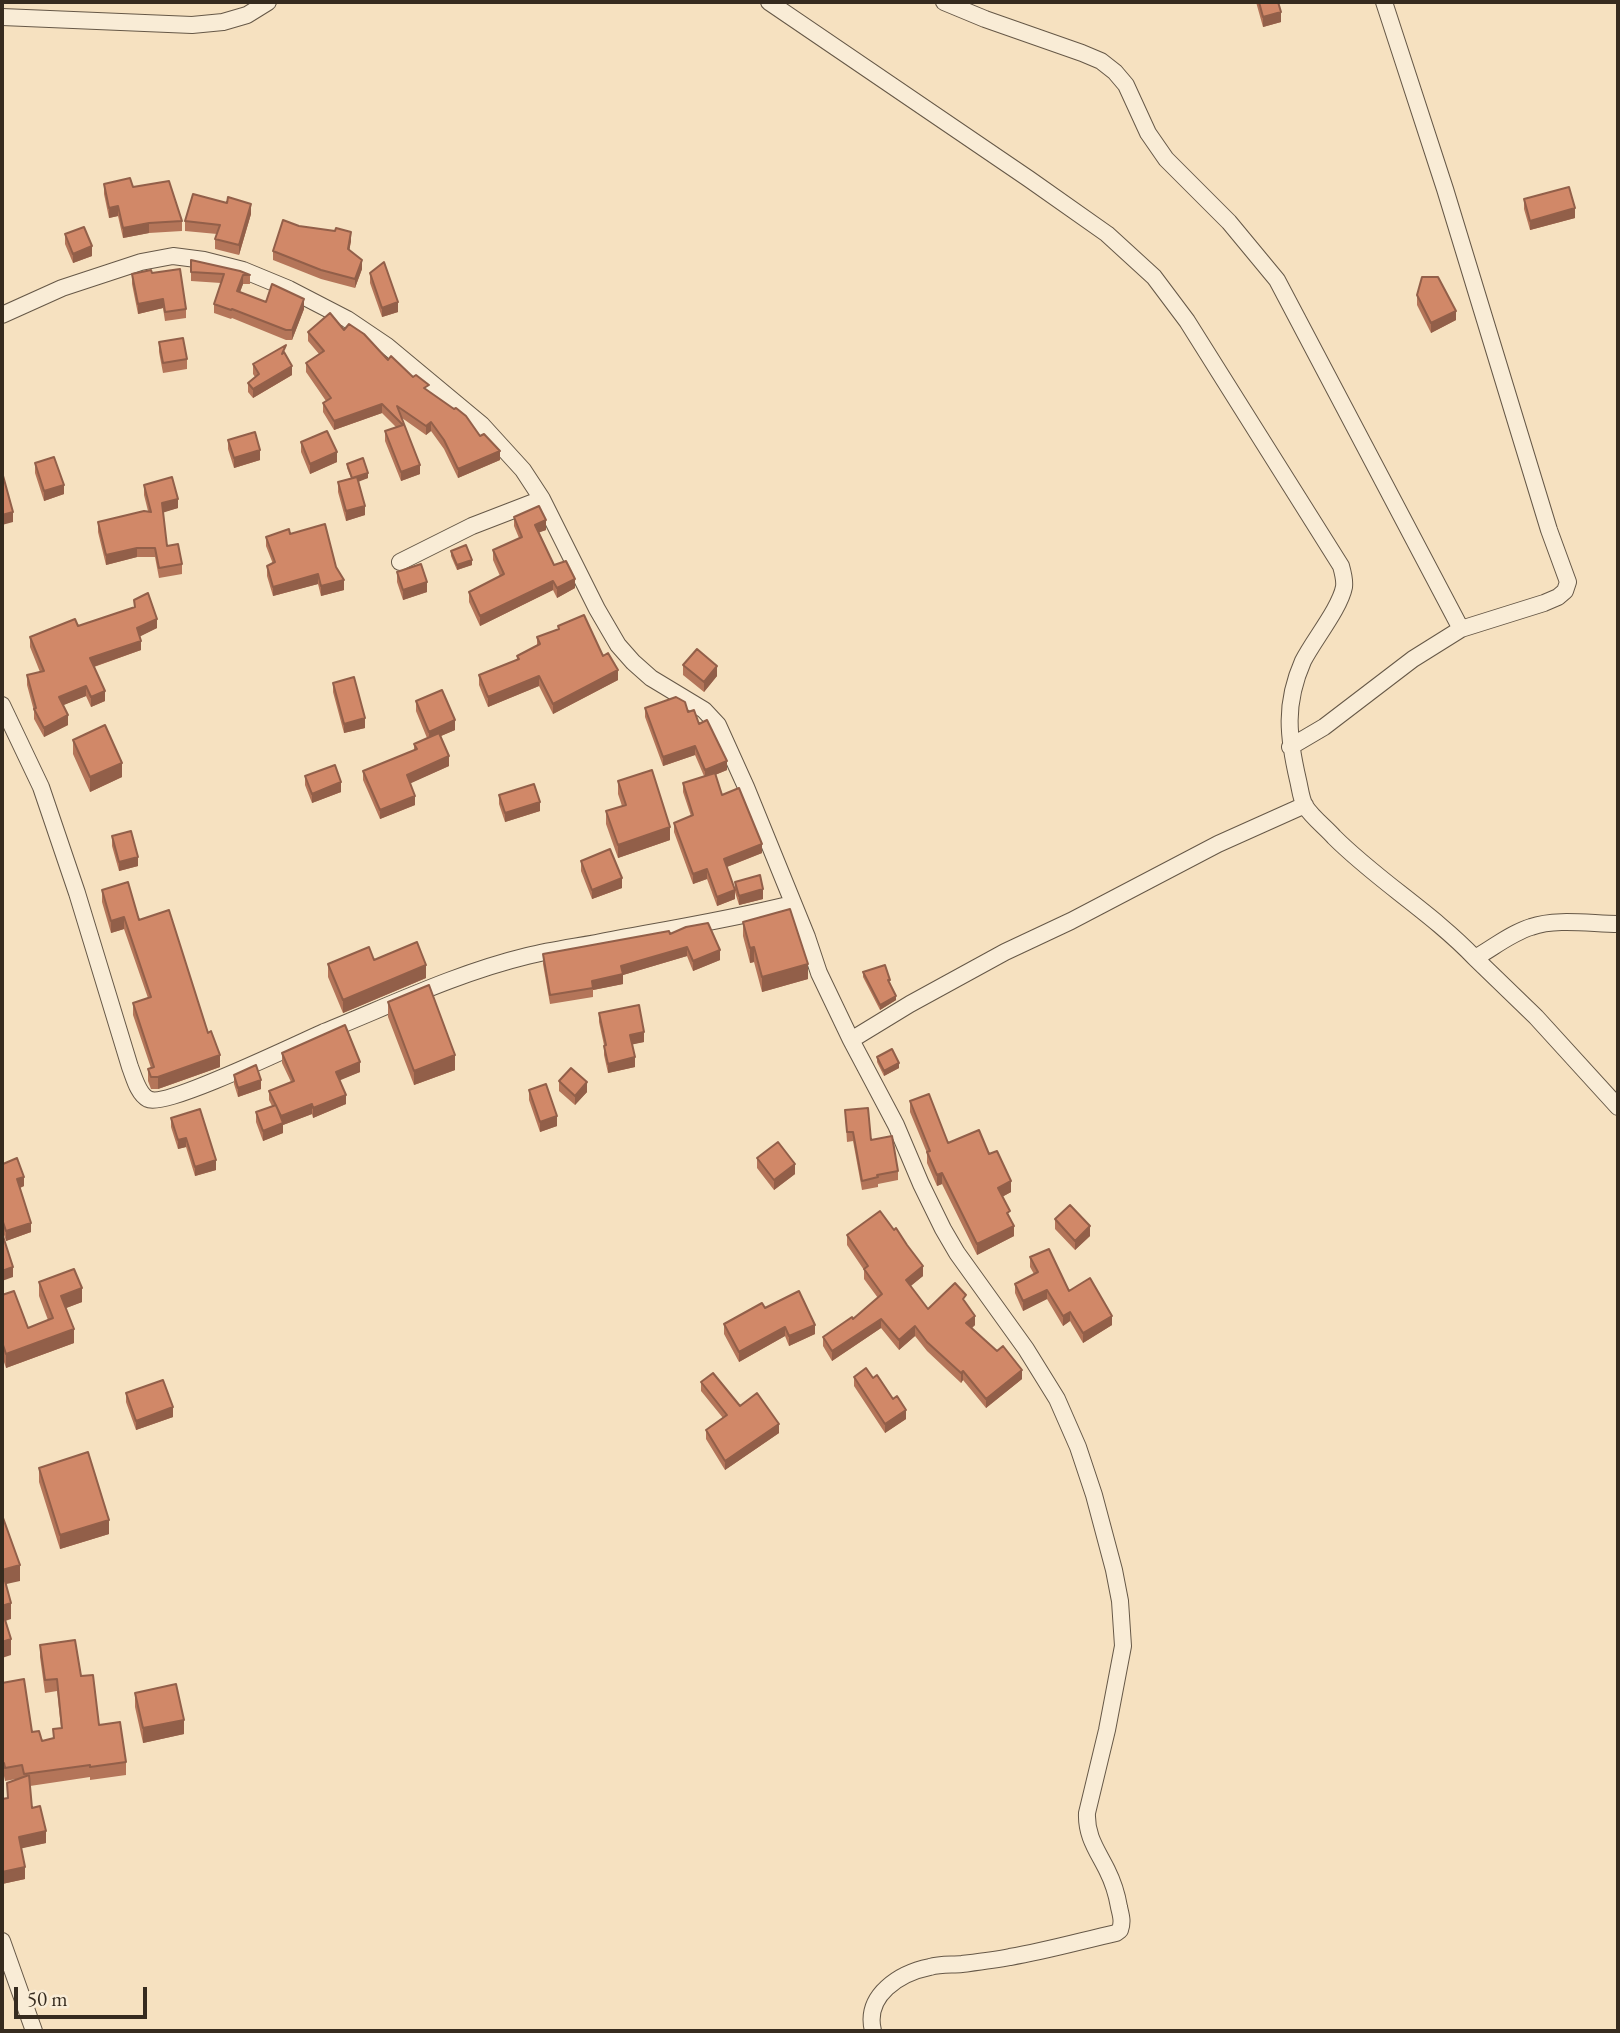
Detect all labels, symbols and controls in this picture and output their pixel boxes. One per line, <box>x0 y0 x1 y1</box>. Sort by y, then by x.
scale bar <box>18 1974 150 2018</box>
text: 50 m <box>27 1985 68 2012</box>

